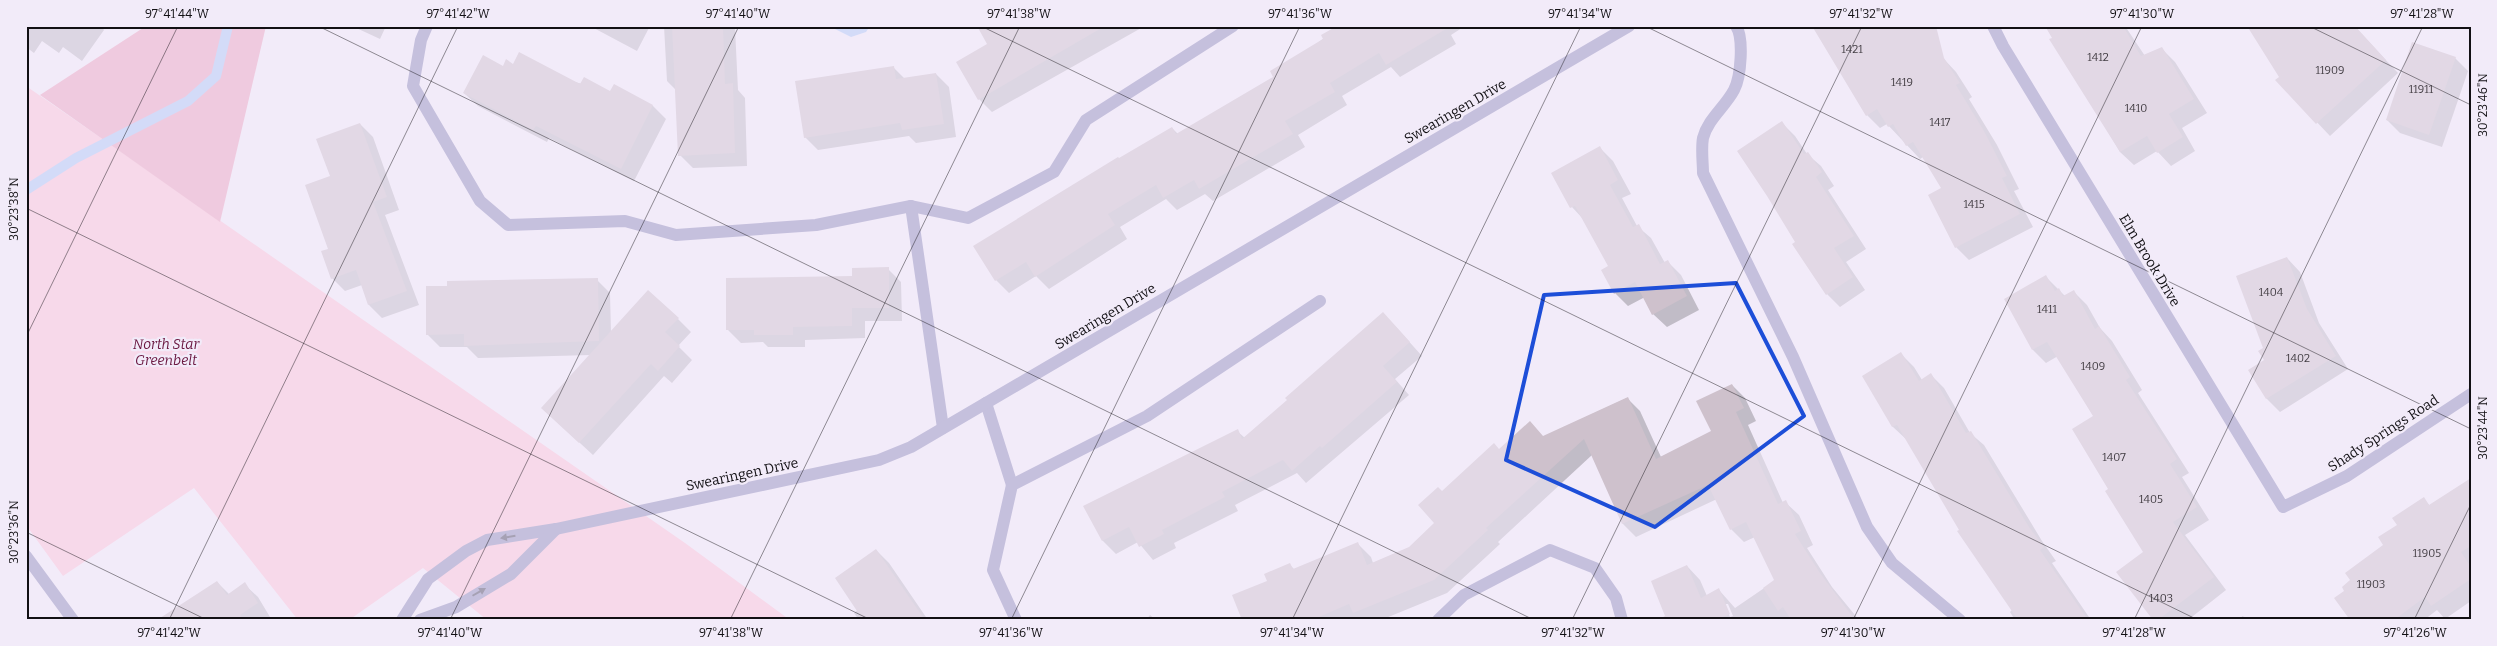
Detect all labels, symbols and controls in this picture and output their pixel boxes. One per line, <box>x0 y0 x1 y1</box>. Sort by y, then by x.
text: 97°41'44"W <box>145 7 210 21</box>
text: 97°41'42"W <box>426 7 491 21</box>
text: 97°41'40"W <box>706 7 771 21</box>
text: 97°41'38"W <box>987 7 1052 21</box>
text: 97°41'36"W <box>1268 7 1333 21</box>
text: 97°41'34"W <box>1548 7 1613 21</box>
text: 97°41'32"W <box>1829 7 1893 21</box>
text: 97°41'30"W <box>2110 7 2175 21</box>
text: 97°41'28"W <box>2390 7 2455 21</box>
house number: 1421 <box>1841 43 1863 56</box>
house number: 1412 <box>2087 51 2109 64</box>
house number: 11909 <box>2316 64 2344 77</box>
text: 30°23'46"N <box>2476 73 2490 137</box>
street label: Swearingen Drive <box>1401 75 1509 147</box>
house number: 1419 <box>1891 76 1913 89</box>
house number: 11911 <box>2409 83 2434 96</box>
house number: 1410 <box>2125 102 2147 115</box>
house number: 1417 <box>1930 116 1951 129</box>
text: 30°23'38"N <box>7 177 21 241</box>
house number: 1415 <box>1963 198 1985 211</box>
street label: Elm Brook Drive <box>2115 211 2184 310</box>
street label: Swearingen Drive <box>1052 280 1159 353</box>
house number: 1404 <box>2259 286 2284 299</box>
house number: 1411 <box>2037 303 2057 316</box>
park label: North Star Greenbelt <box>133 336 200 369</box>
house number: 1402 <box>2286 352 2310 365</box>
house number: 1409 <box>2081 360 2105 373</box>
street label: Shady Springs Road <box>2325 391 2442 476</box>
text: 30°23'44"N <box>2476 396 2490 460</box>
house number: 1407 <box>2102 451 2126 464</box>
street label: Swearingen Drive <box>684 454 800 495</box>
house number: 1405 <box>2139 493 2163 506</box>
text: 30°23'36"N <box>7 500 21 564</box>
one-way arrow <box>500 533 516 541</box>
house number: 11905 <box>2413 547 2441 560</box>
house number: 11903 <box>2357 578 2385 591</box>
one-way arrow <box>473 587 486 596</box>
house number: 1403 <box>2149 592 2173 605</box>
text: 97°41'42"W <box>137 626 202 640</box>
text: 97°41'40"W <box>418 626 483 640</box>
text: 97°41'38"W <box>699 626 764 640</box>
text: 97°41'36"W <box>979 626 1044 640</box>
text: 97°41'34"W <box>1260 626 1325 640</box>
text: 97°41'32"W <box>1541 626 1605 640</box>
text: 97°41'30"W <box>1821 626 1886 640</box>
text: 97°41'28"W <box>2102 626 2167 640</box>
text: 97°41'26"W <box>2383 626 2448 640</box>

